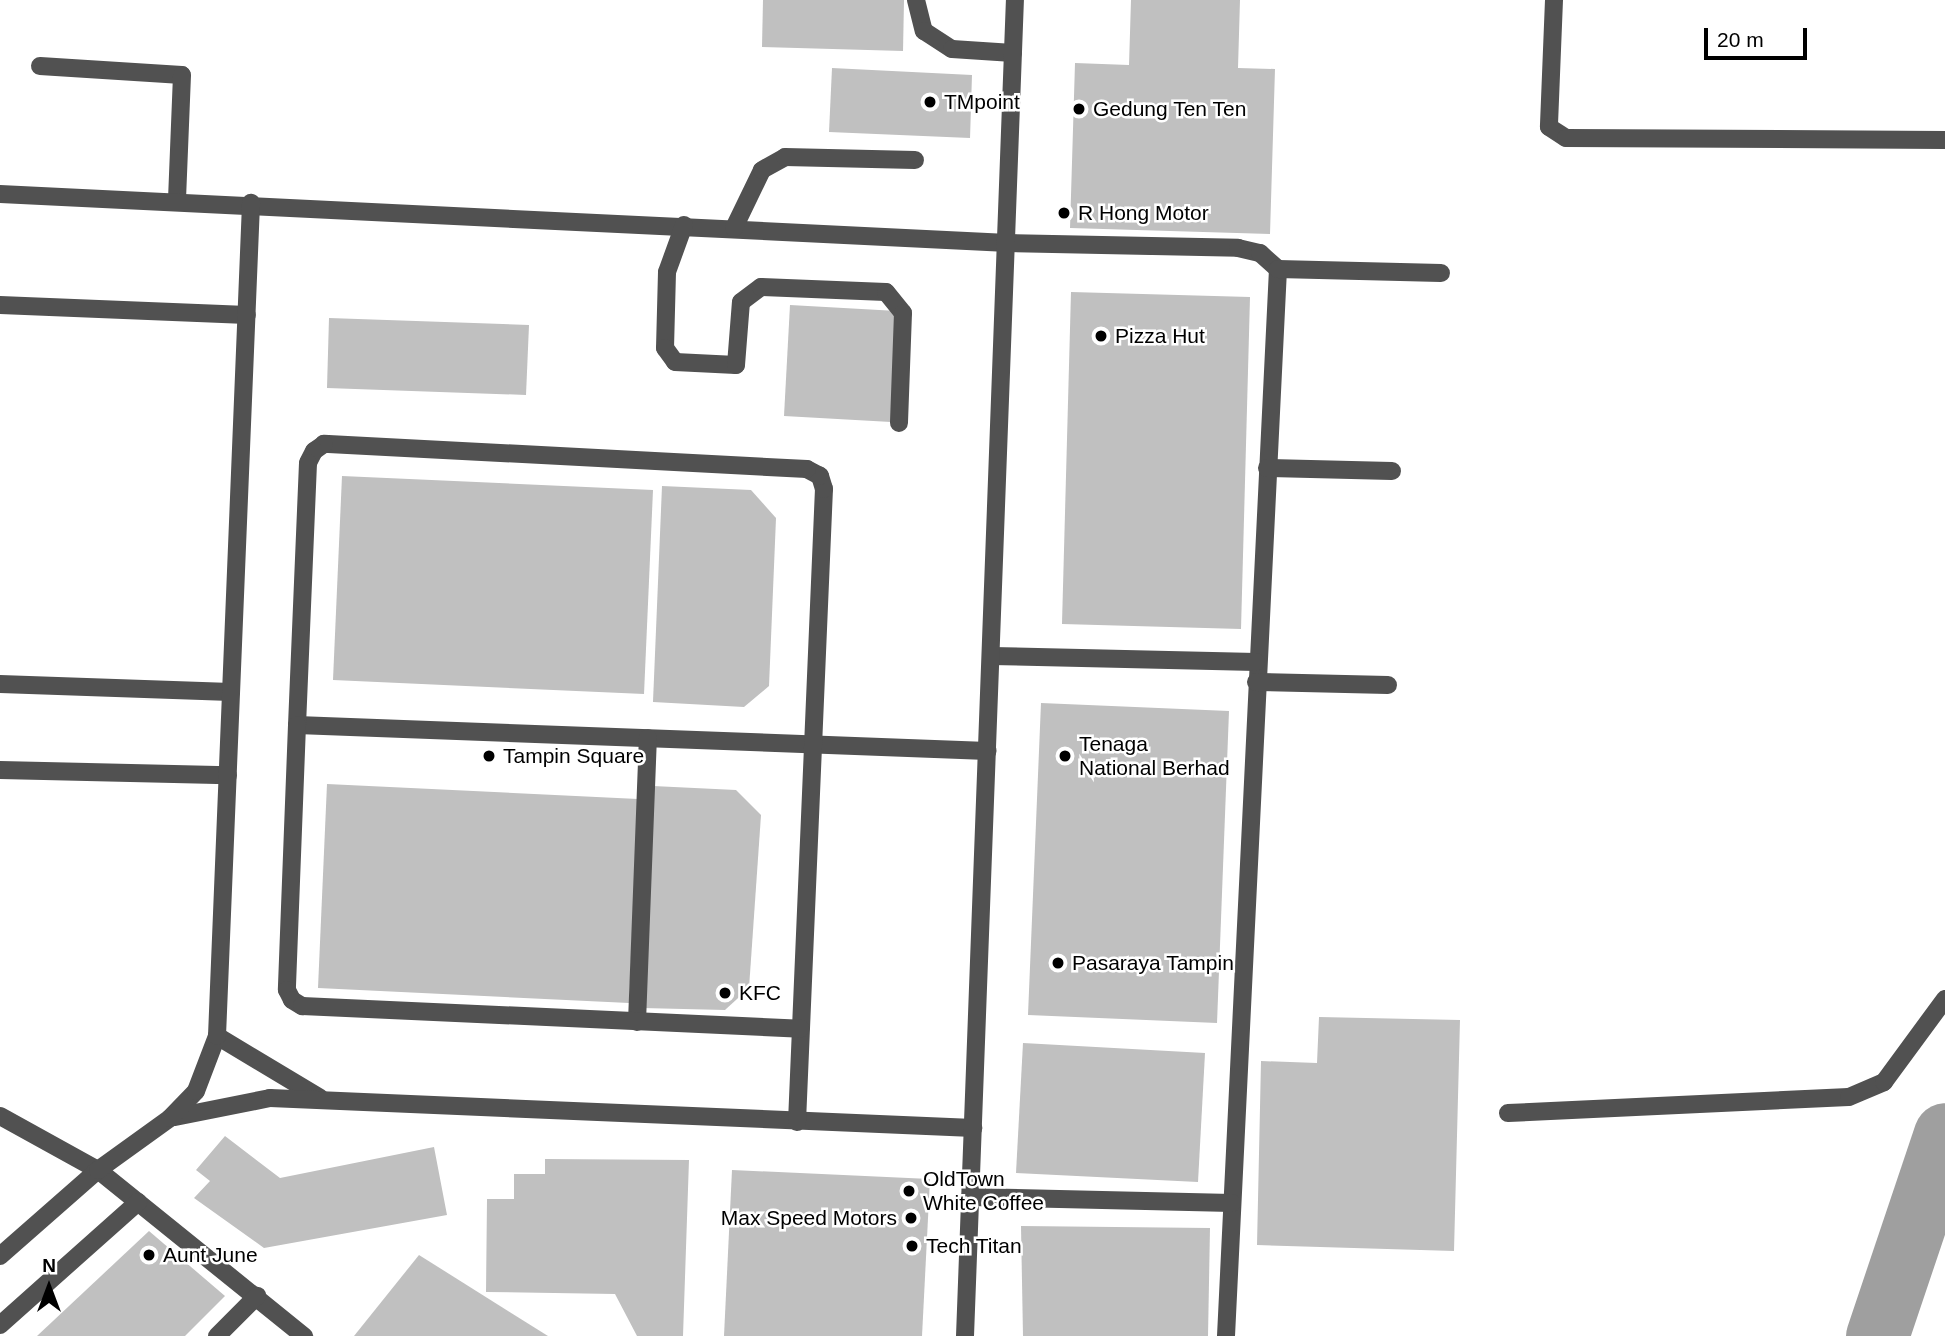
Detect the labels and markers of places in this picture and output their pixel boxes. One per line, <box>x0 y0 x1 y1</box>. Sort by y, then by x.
place label: TMpoint <box>944 89 1020 115</box>
marker: TMpoint <box>922 94 938 110</box>
place label: Gedung Ten Ten <box>1093 96 1247 122</box>
marker: Gedung Ten Ten <box>1071 101 1087 117</box>
place label: R Hong Motor <box>1078 200 1209 226</box>
marker: R Hong Motor <box>1056 205 1072 221</box>
place label: Pizza Hut <box>1115 323 1205 349</box>
marker: Pizza Hut <box>1093 328 1109 344</box>
place label: Tenaga National Berhad <box>1079 731 1230 781</box>
place label: Tampin Square <box>503 743 644 769</box>
marker: Tampin Square <box>481 748 497 764</box>
marker: Tenaga National Berhad <box>1057 748 1073 764</box>
place label: Pasaraya Tampin <box>1072 950 1234 976</box>
marker: Pasaraya Tampin <box>1050 955 1066 971</box>
place label: KFC <box>739 980 781 1006</box>
marker: KFC <box>717 985 733 1001</box>
place label: OldTown White Coffee <box>923 1166 1044 1216</box>
marker: OldTown White Coffee <box>901 1183 917 1199</box>
place label: Max Speed Motors <box>721 1205 897 1231</box>
marker: Max Speed Motors <box>903 1210 919 1226</box>
place label: Tech Titan <box>926 1233 1022 1259</box>
marker: Tech Titan <box>904 1238 920 1254</box>
place label: Aunt June <box>163 1242 258 1268</box>
marker: Aunt June <box>141 1247 157 1263</box>

